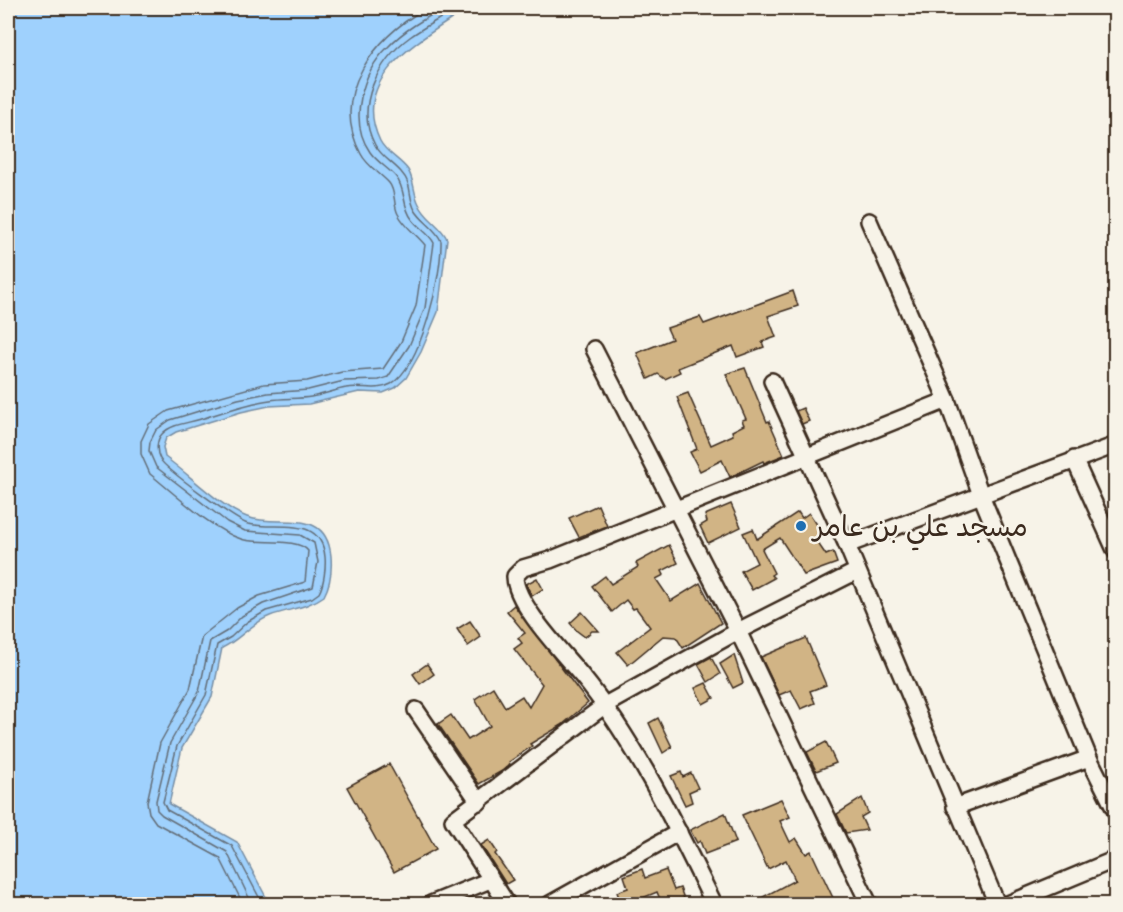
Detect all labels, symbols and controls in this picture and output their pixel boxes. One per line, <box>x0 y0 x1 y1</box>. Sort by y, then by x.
place label: مسجد علي بن عامر <box>811 509 1028 551</box>
marker: مسجد علي بن عامر <box>794 519 808 533</box>

